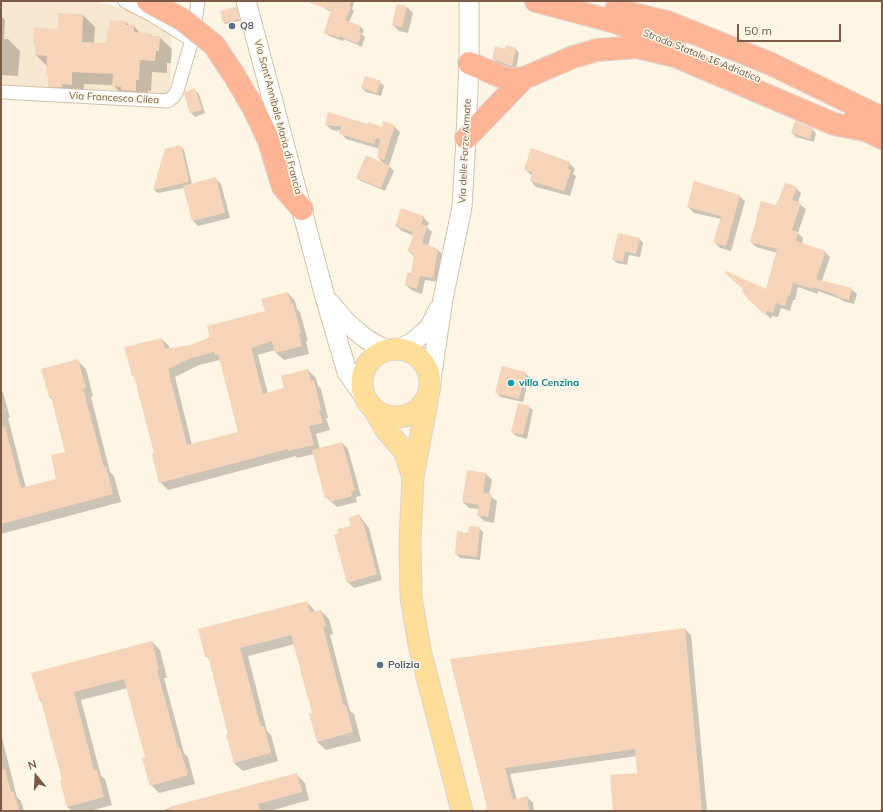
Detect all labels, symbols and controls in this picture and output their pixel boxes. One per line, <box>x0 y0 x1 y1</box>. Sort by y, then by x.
scale bar <box>739 16 843 42</box>
place label: Q8 <box>240 20 254 32</box>
marker: Q8 <box>227 21 237 31</box>
text: 50 m <box>744 23 772 38</box>
street label: Strada Statale 16 Adriatica <box>641 27 763 85</box>
street label: Via Sant'Annibale Maria di Francia <box>251 38 305 196</box>
street label: Via Francesco Cilea <box>69 90 159 106</box>
street label: Via delle Forze Armate <box>456 98 474 204</box>
place label: villa Cenzina <box>519 377 579 389</box>
marker: villa Cenzina <box>506 378 516 388</box>
place label: Polizia <box>388 659 420 671</box>
marker: Polizia <box>375 660 385 670</box>
north arrow <box>16 756 56 796</box>
text: N <box>26 757 38 773</box>

